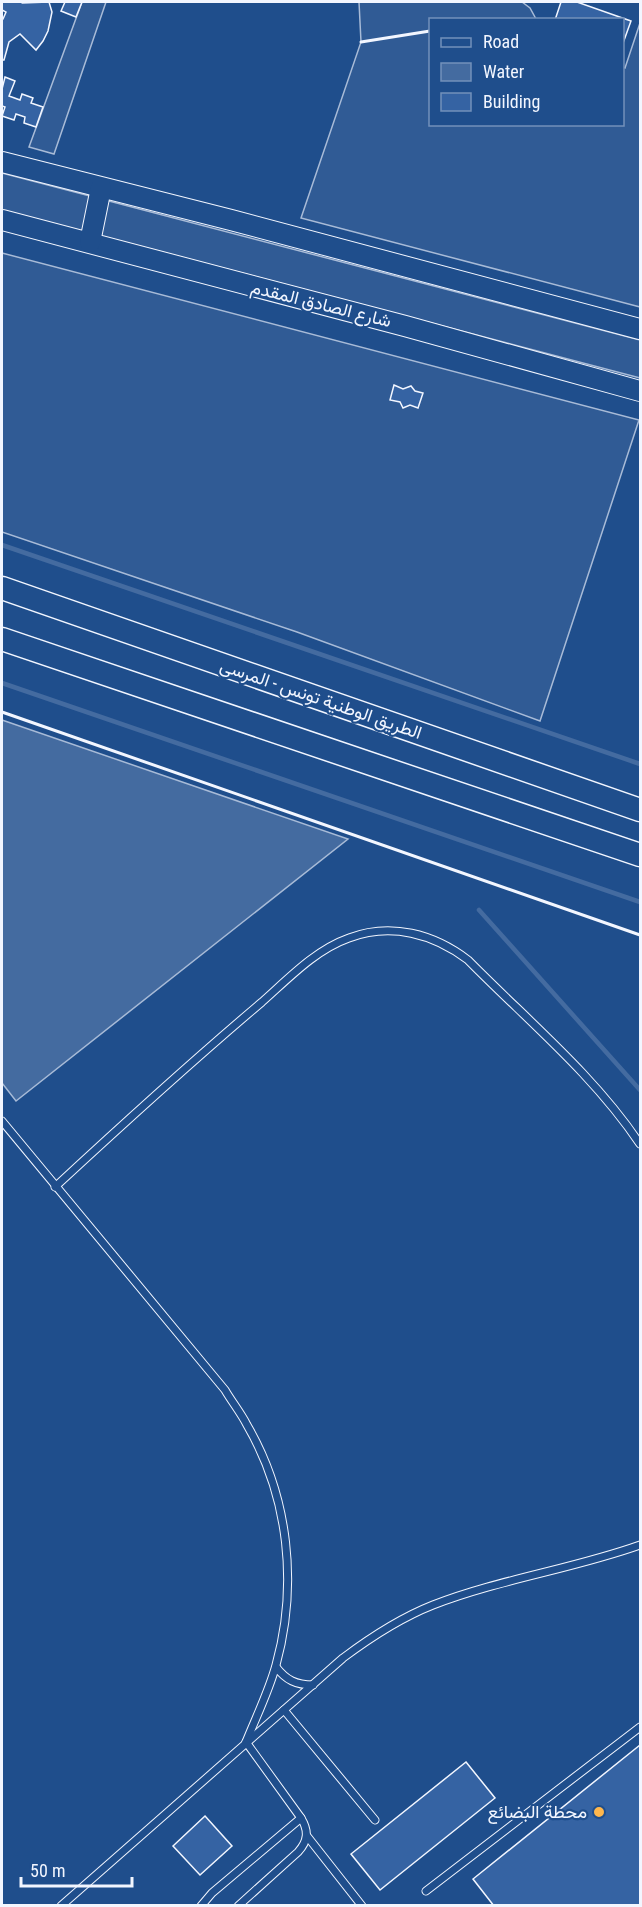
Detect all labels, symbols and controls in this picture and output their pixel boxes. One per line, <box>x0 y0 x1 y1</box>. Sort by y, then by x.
legend <box>429 18 624 126</box>
text: Road <box>483 31 519 52</box>
text: Water <box>483 61 525 82</box>
text: Building <box>483 91 540 112</box>
street label: شارع الصادق المقدم <box>248 276 394 333</box>
street label: الطريق الوطنية تونس - المرسى <box>217 654 425 744</box>
place label: محطة البضائع <box>487 1801 587 1824</box>
marker: محطة البضائع <box>592 1805 606 1819</box>
scale bar <box>21 1850 132 1888</box>
text: 50 m <box>30 1860 65 1881</box>

